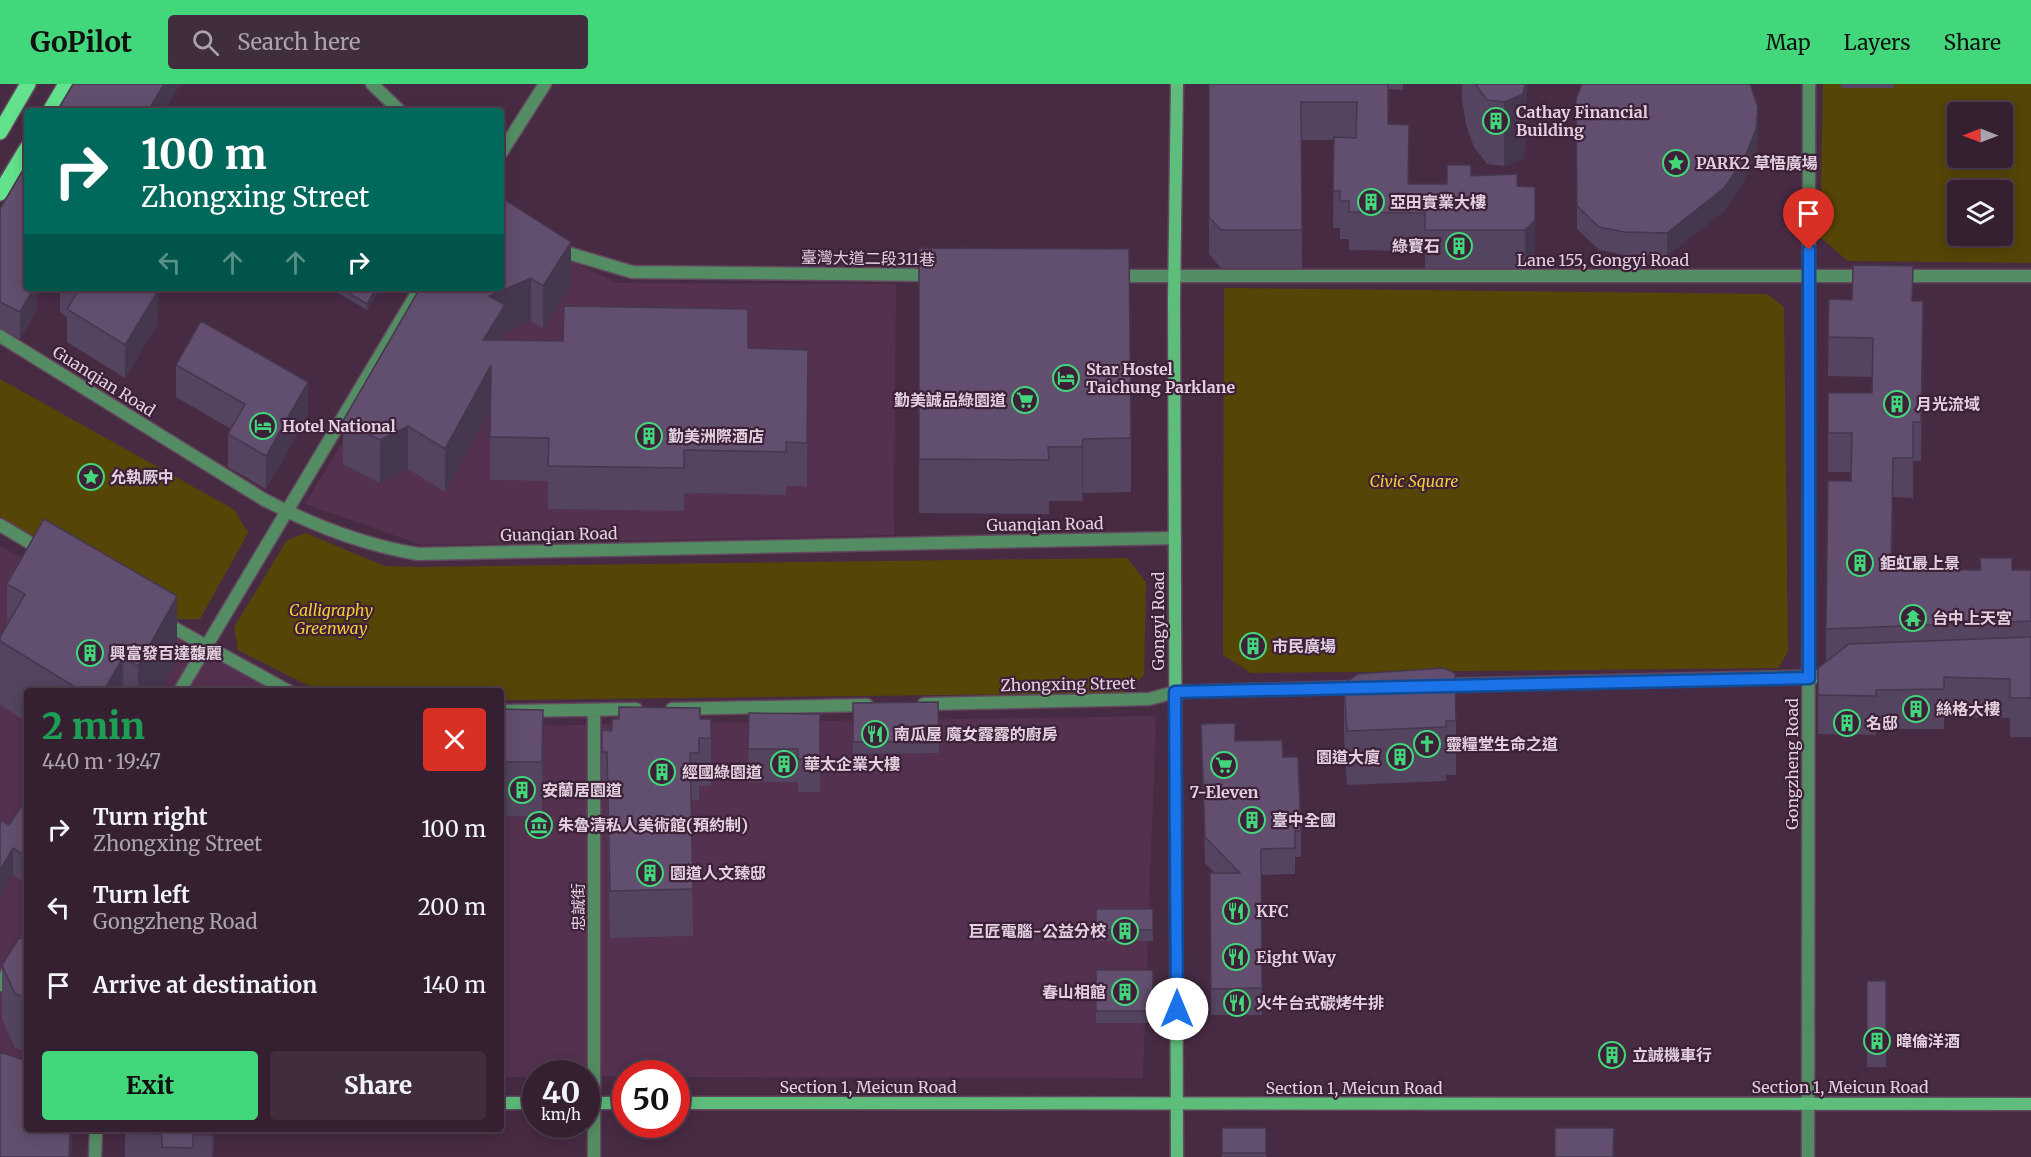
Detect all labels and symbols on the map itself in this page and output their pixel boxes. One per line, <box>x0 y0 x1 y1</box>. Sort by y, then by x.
place label: Cathay Financial Building <box>1516 102 1648 140</box>
north arrow <box>1947 102 2013 168</box>
building icon: Cathay Financial Building <box>1481 106 1511 136</box>
place icon: PARK2 草悟廣場 <box>1661 148 1691 178</box>
place label: PARK2 草悟廣場 <box>1696 153 1818 173</box>
building icon: 亞田實業大樓 <box>1356 187 1386 217</box>
pin <box>1783 188 1834 250</box>
place label: 亞田實業大樓 <box>1390 192 1486 212</box>
building icon: 綠寶石 <box>1444 231 1474 261</box>
place label: 綠寶石 <box>1392 236 1440 256</box>
street label: 臺灣大道二段311巷 <box>801 247 935 269</box>
street label: Lane 155, Gongyi Road <box>1517 250 1690 270</box>
street label: Guanqian Road <box>49 341 159 421</box>
place label: Star Hostel Taichung Parklane <box>1086 359 1235 397</box>
hotel icon: Star Hostel Taichung Parklane <box>1051 363 1081 393</box>
supermarket icon: 勤美誠品綠園道 <box>1010 385 1040 415</box>
building icon: 月光流域 <box>1882 389 1912 419</box>
place label: 勤美誠品綠園道 <box>894 390 1006 410</box>
place label: 月光流域 <box>1916 394 1980 414</box>
hotel icon: Hotel National <box>248 411 278 441</box>
place label: Hotel National <box>282 416 396 436</box>
building icon: 勤美洲際酒店 <box>634 421 664 451</box>
place label: 勤美洲際酒店 <box>668 426 764 446</box>
place icon: 允執厥中 <box>76 462 106 492</box>
place label: 允執厥中 <box>110 467 174 487</box>
park label: Civic Square <box>1370 471 1458 491</box>
street label: Guanqian Road <box>986 513 1104 535</box>
street label: Guanqian Road <box>500 523 618 545</box>
building icon: 鉅虹最上景 <box>1845 548 1875 578</box>
place label: 鉅虹最上景 <box>1880 553 1960 573</box>
street label: Gongyi Road <box>1148 571 1168 670</box>
park label: Calligraphy Greenway <box>289 600 373 638</box>
temple icon: 台中上天宮 <box>1898 603 1928 633</box>
place label: 台中上天宮 <box>1932 608 2012 628</box>
building icon: 市民廣場 <box>1238 631 1268 661</box>
place label: 市民廣場 <box>1272 636 1336 656</box>
building icon: 興富發百達馥麗 <box>75 638 105 668</box>
place label: 興富發百達馥麗 <box>110 643 222 663</box>
street label: Zhongxing Street <box>1000 673 1137 695</box>
building icon: 絲格大樓 <box>1901 694 1931 724</box>
street label: Gongzheng Road <box>1782 698 1802 830</box>
place label: 絲格大樓 <box>1936 699 2000 719</box>
building icon: 名邸 <box>1832 708 1862 738</box>
place label: 名邸 <box>1866 713 1898 733</box>
restaurant icon: 南瓜屋 魔女露露的廚房 <box>860 719 890 749</box>
place label: 南瓜屋 魔女露露的廚房 <box>894 724 1058 744</box>
church icon: 靈糧堂生命之道 <box>1412 729 1442 759</box>
place label: 靈糧堂生命之道 <box>1446 734 1558 754</box>
building icon: 園道大廈 <box>1385 742 1415 772</box>
place label: 園道大廈 <box>1316 747 1380 767</box>
building icon: 華太企業大樓 <box>769 749 799 779</box>
supermarket icon: 7-Eleven <box>1209 750 1239 780</box>
place label: 華太企業大樓 <box>804 754 900 774</box>
building icon: 經國綠園道 <box>647 757 677 787</box>
place label: 經國綠園道 <box>682 762 762 782</box>
building icon: 安蘭居園道 <box>507 775 537 805</box>
place label: 安蘭居園道 <box>542 780 622 800</box>
place label: 7-Eleven <box>1190 782 1259 802</box>
building icon: 臺中全國 <box>1237 805 1267 835</box>
museum icon: 朱魯清私人美術館(預約制) <box>524 810 554 840</box>
place label: 臺中全國 <box>1272 810 1336 830</box>
place label: 朱魯清私人美術館(預約制) <box>558 815 748 835</box>
building icon: 園道人文臻邸 <box>635 858 665 888</box>
place label: 園道人文臻邸 <box>670 863 766 883</box>
street label: 忠誠街 <box>568 883 588 931</box>
restaurant icon: KFC <box>1221 896 1251 926</box>
place label: KFC <box>1256 901 1289 921</box>
building icon: 巨匠電腦-公益分校 <box>1110 916 1140 946</box>
place label: 巨匠電腦-公益分校 <box>969 921 1107 941</box>
restaurant icon: Eight Way <box>1221 942 1251 972</box>
place label: Eight Way <box>1256 947 1336 967</box>
building icon: 春山相館 <box>1110 977 1140 1007</box>
position arrow <box>1145 977 1209 1041</box>
place label: 春山相館 <box>1042 982 1106 1002</box>
restaurant icon: 火牛台式碳烤牛排 <box>1222 988 1252 1018</box>
place label: 火牛台式碳烤牛排 <box>1256 993 1384 1013</box>
building icon: 暐倫洋酒 <box>1862 1026 1892 1056</box>
place label: 暐倫洋酒 <box>1896 1031 1960 1051</box>
building icon: 立誠機車行 <box>1597 1040 1627 1070</box>
place label: 立誠機車行 <box>1632 1045 1712 1065</box>
speed limit sign: 50 <box>612 1060 690 1138</box>
street label: Section 1, Meicun Road <box>779 1077 957 1097</box>
street label: Section 1, Meicun Road <box>1751 1077 1929 1097</box>
street label: Section 1, Meicun Road <box>1265 1078 1443 1098</box>

